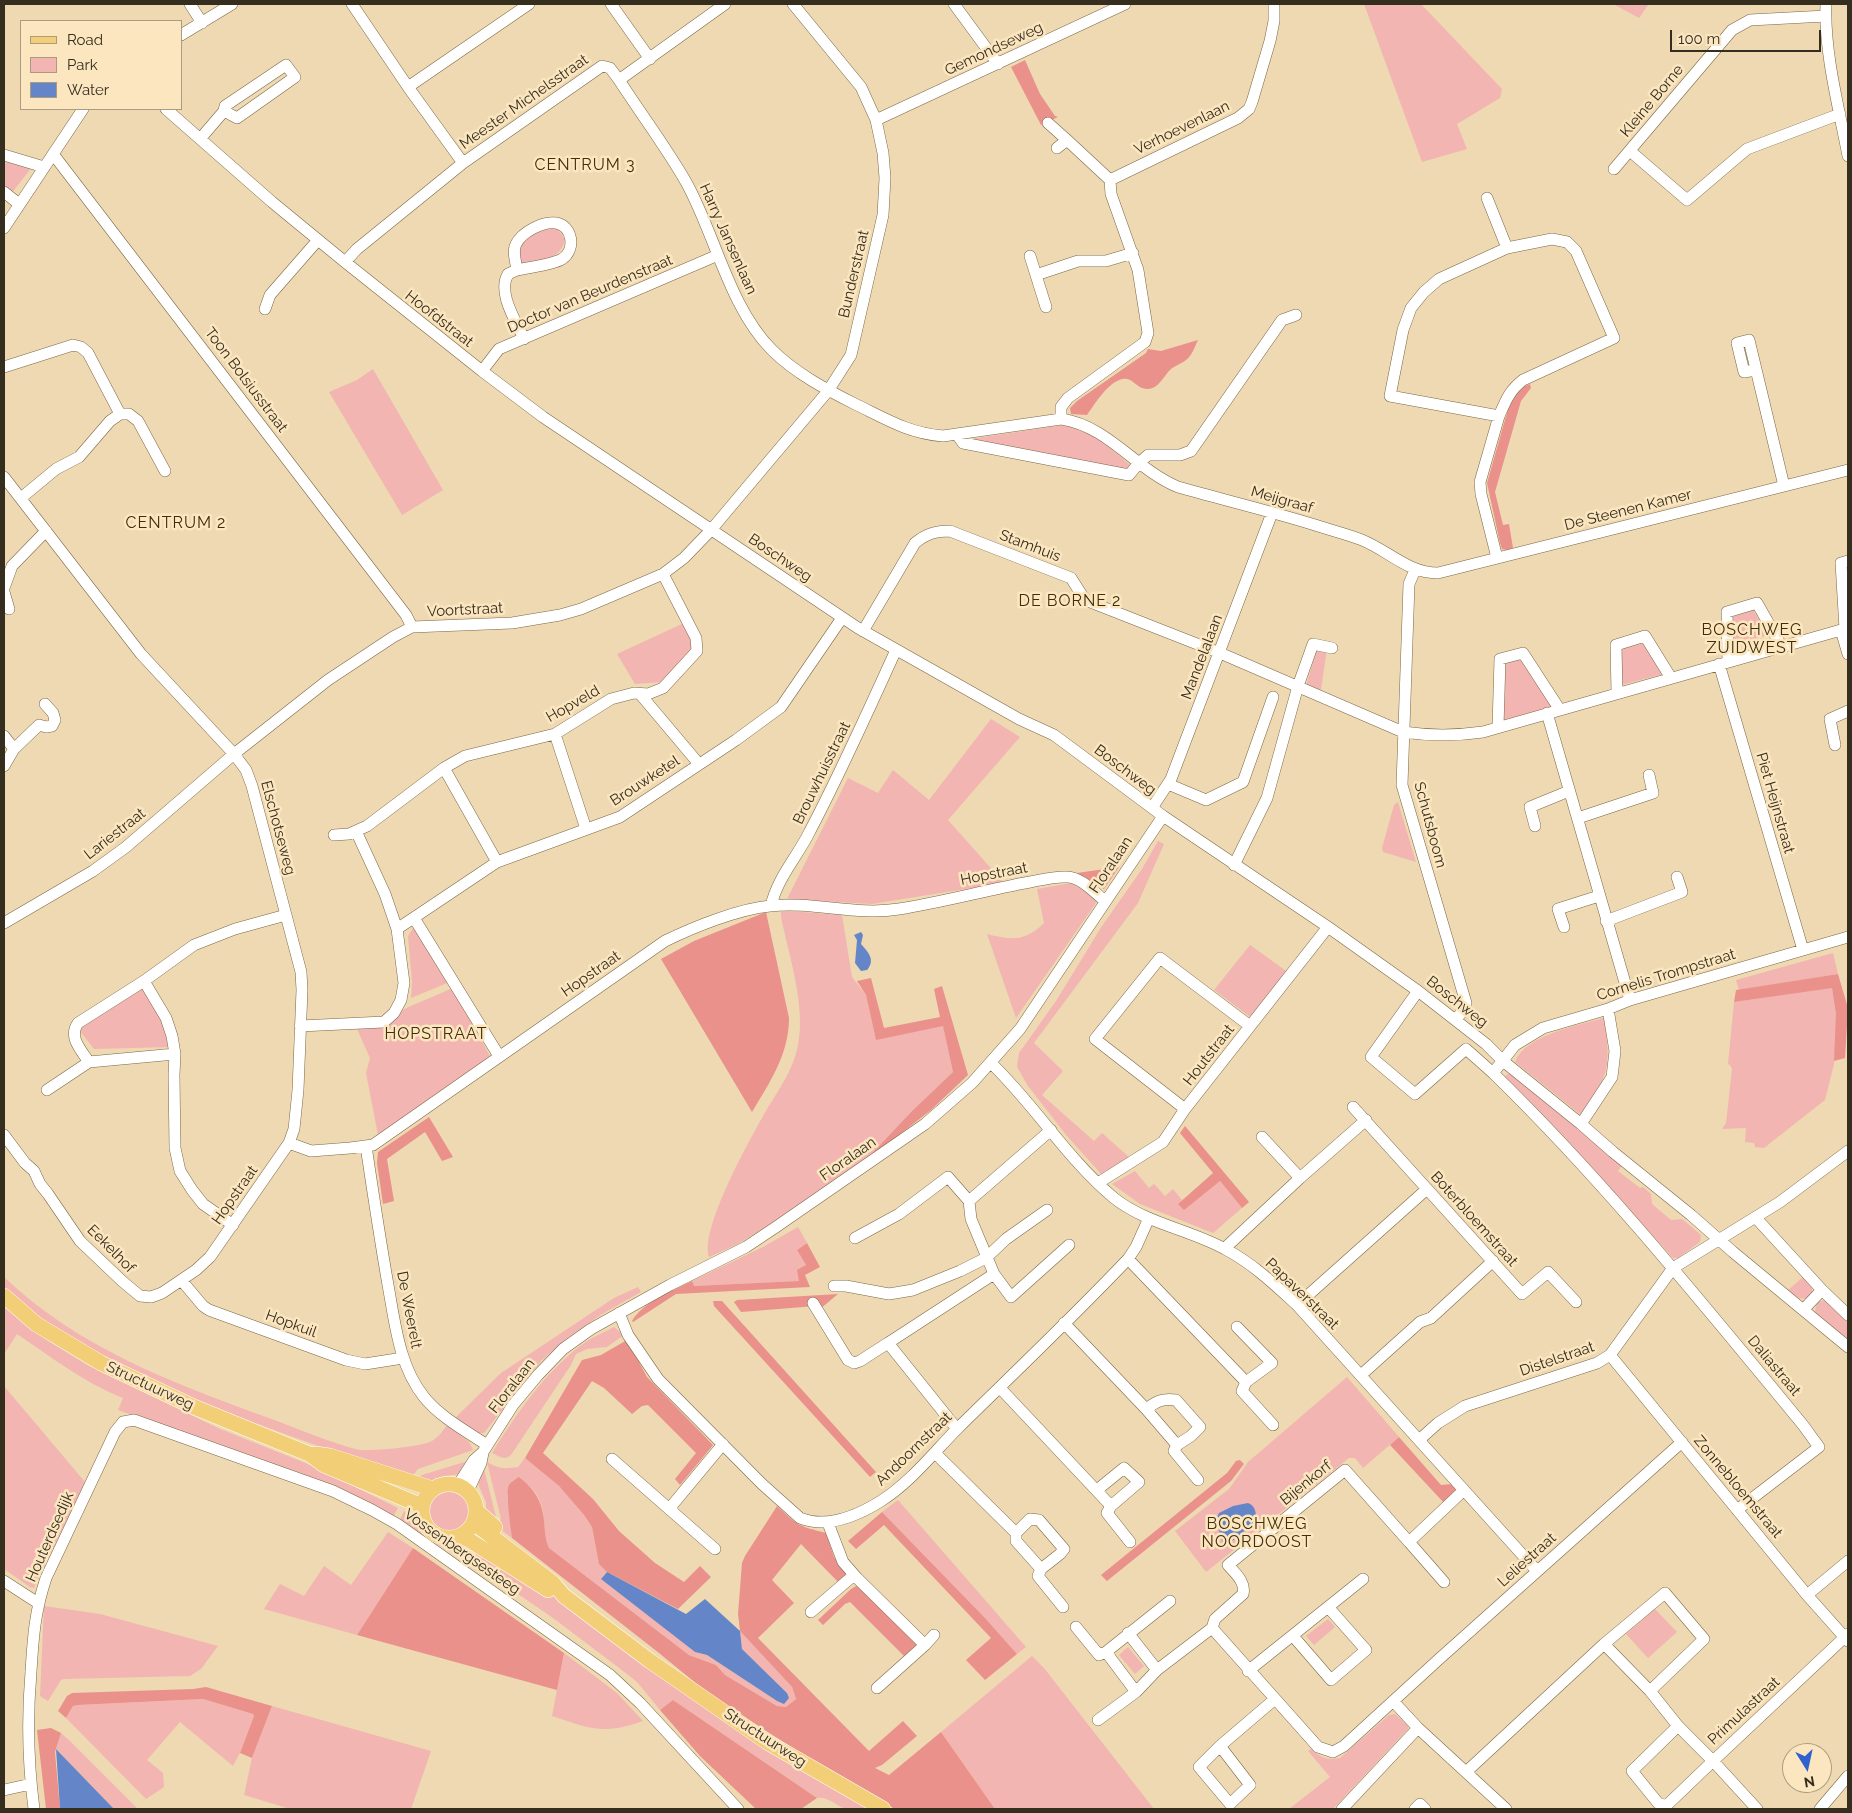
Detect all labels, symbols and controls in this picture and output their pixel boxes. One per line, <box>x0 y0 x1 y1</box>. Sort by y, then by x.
street label: Gemondseweg <box>942 18 1046 80</box>
legend <box>20 20 182 110</box>
scale bar <box>1672 20 1823 52</box>
text: 100 m <box>1678 30 1720 48</box>
text: Road <box>67 31 103 49</box>
street label: Meester Michelsstraat <box>456 51 592 153</box>
text: Park <box>67 56 98 74</box>
street label: Kleine Borne <box>1617 61 1687 141</box>
text: Water <box>67 81 109 99</box>
street label: Verhoevenlaan <box>1131 97 1233 159</box>
district label: CENTRUM 3 <box>533 155 637 175</box>
street label: Harry Jansenlaan <box>695 181 761 297</box>
street label: Bunderstraat <box>835 228 873 320</box>
street label: Doctor van Beurdenstraat <box>505 251 675 337</box>
street label: Hoofdstraat <box>401 287 477 351</box>
street label: Toon Bolsiusstraat <box>201 324 291 436</box>
street label: Meijgraaf <box>1249 482 1315 518</box>
street label: De Steenen Kamer <box>1562 485 1694 535</box>
district label: CENTRUM 2 <box>124 513 228 533</box>
street label: Stamhuis <box>997 526 1063 566</box>
street label: Boschweg <box>745 530 815 586</box>
district label: DE BORNE 2 <box>1017 591 1123 611</box>
street label: Voortstraat <box>427 599 503 621</box>
street label: Mandelalaan <box>1178 612 1226 702</box>
district label: BOSCHWEG ZUIDWEST <box>1701 620 1803 658</box>
street label: Hopveld <box>543 682 603 726</box>
street label: Brouwhuisstraat <box>789 719 855 827</box>
street label: Boschweg <box>1090 741 1160 799</box>
street label: Piet Heijnstraat <box>1752 750 1798 856</box>
street label: Brouwketel <box>607 752 683 810</box>
street label: Elschotseweg <box>257 779 299 877</box>
street label: Schutsboom <box>1410 780 1450 870</box>
street label: Lariestraat <box>81 804 149 864</box>
street label: Floralaan <box>1086 833 1136 897</box>
street label: Hopstraat <box>959 859 1029 889</box>
street label: Cornelis Trompstraat <box>1594 945 1738 1005</box>
street label: Hopstraat <box>558 947 624 1001</box>
street label: Boschweg <box>1423 972 1491 1032</box>
street label: Houtstraat <box>1180 1021 1238 1089</box>
district label: HOPSTRAAT <box>383 1024 489 1044</box>
street label: Floralaan <box>816 1133 880 1185</box>
street label: Hopstraat <box>208 1162 262 1228</box>
street label: Boterbloemstraat <box>1427 1168 1521 1270</box>
street label: Eekelhof <box>83 1221 139 1277</box>
street label: Papaverstraat <box>1261 1254 1343 1334</box>
street label: De Weerelt <box>393 1270 425 1350</box>
street label: Hopkuil <box>263 1306 319 1342</box>
street label: Daliastraat <box>1744 1332 1804 1400</box>
street label: Distelstraat <box>1517 1338 1597 1380</box>
street label: Floralaan <box>485 1355 539 1417</box>
street label: Structuurweg <box>103 1358 197 1414</box>
street label: Andoornstraat <box>872 1408 956 1490</box>
street label: Zonnebloemstraat <box>1690 1432 1786 1542</box>
street label: Bijenkorf <box>1277 1457 1335 1509</box>
street label: Houterdsedijk <box>22 1489 78 1585</box>
street label: Vossenbergsesteeg <box>400 1505 524 1599</box>
district label: BOSCHWEG NOORDOOST <box>1200 1514 1314 1552</box>
street label: Leliestraat <box>1494 1529 1560 1591</box>
street label: Primulastraat <box>1704 1673 1784 1749</box>
street label: Structuurweg <box>720 1705 810 1771</box>
north arrow <box>1782 1743 1832 1793</box>
text: N <box>1803 1773 1816 1791</box>

